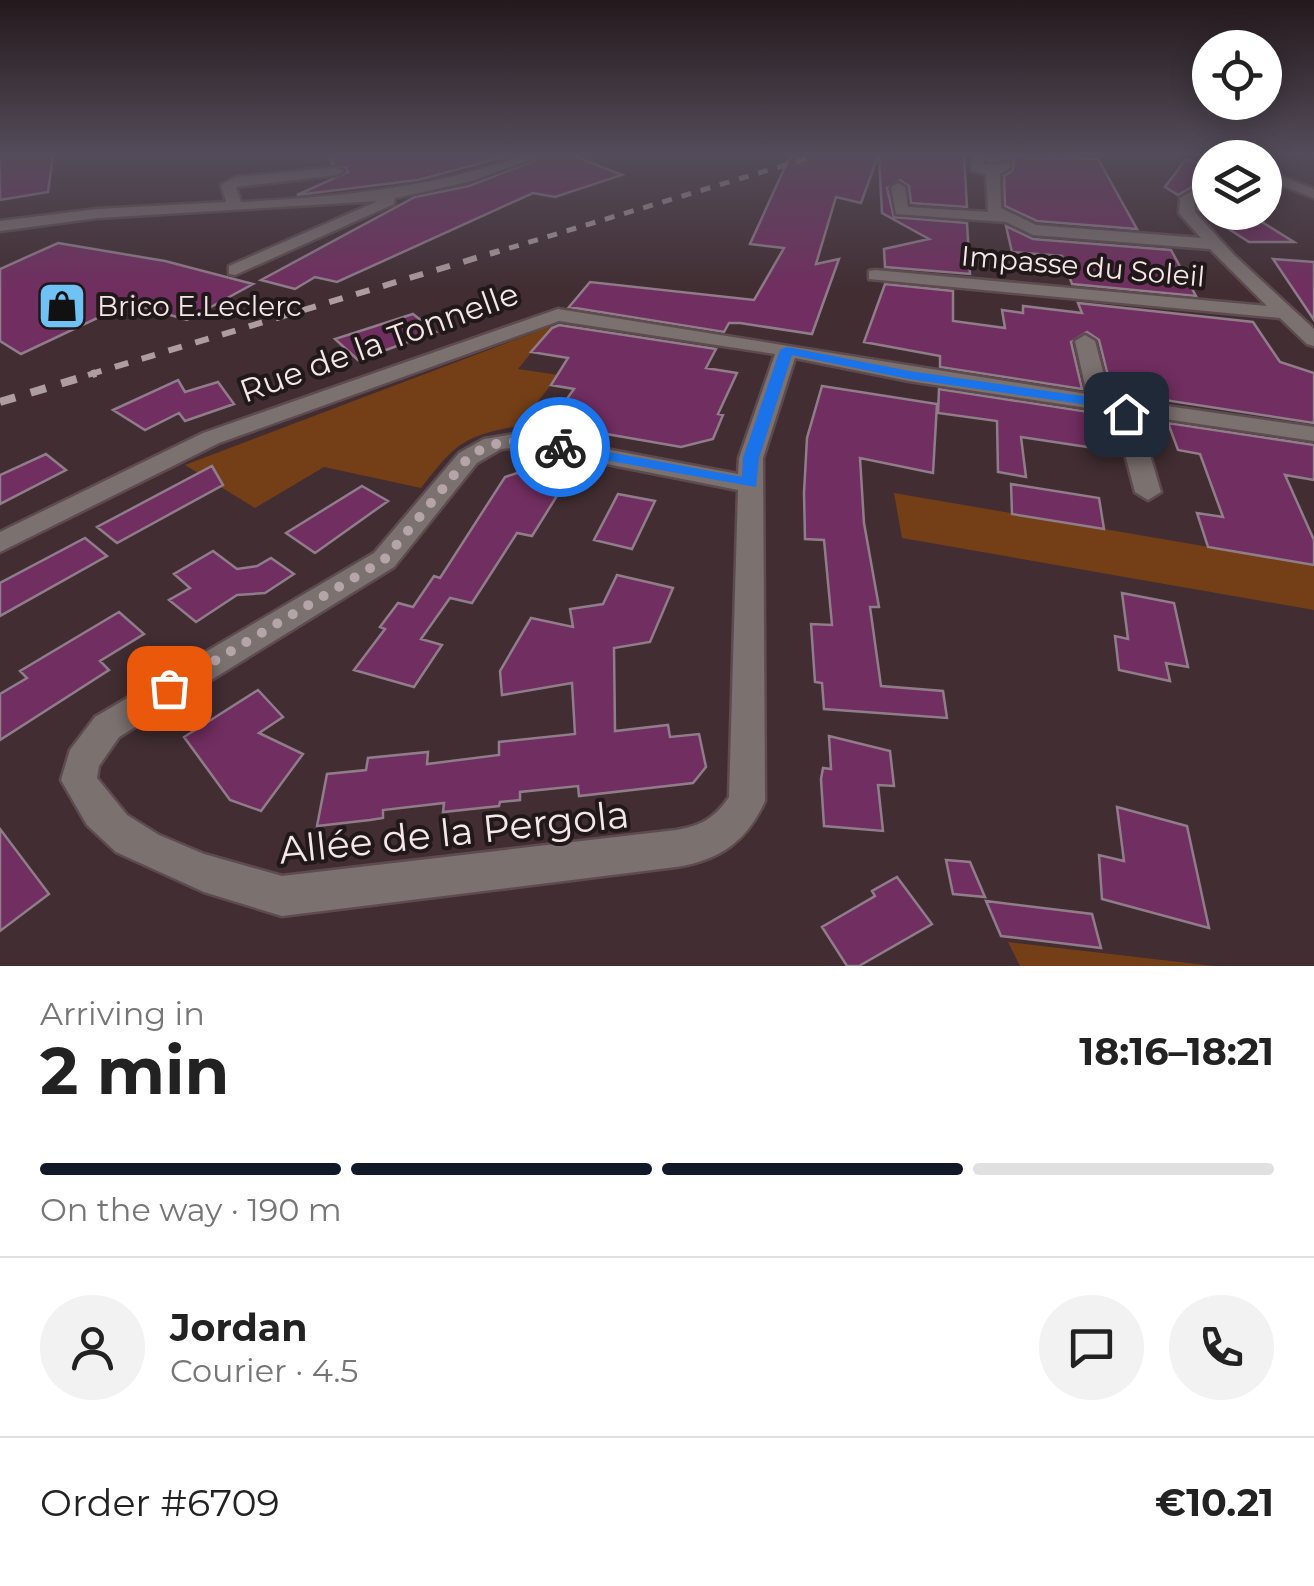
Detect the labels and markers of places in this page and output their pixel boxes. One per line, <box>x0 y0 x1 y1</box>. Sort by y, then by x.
shop icon: Brico E.Leclerc <box>36 280 88 332</box>
place label: Brico E.Leclerc <box>97 289 302 323</box>
pin <box>1084 372 1169 457</box>
pin <box>127 646 212 731</box>

